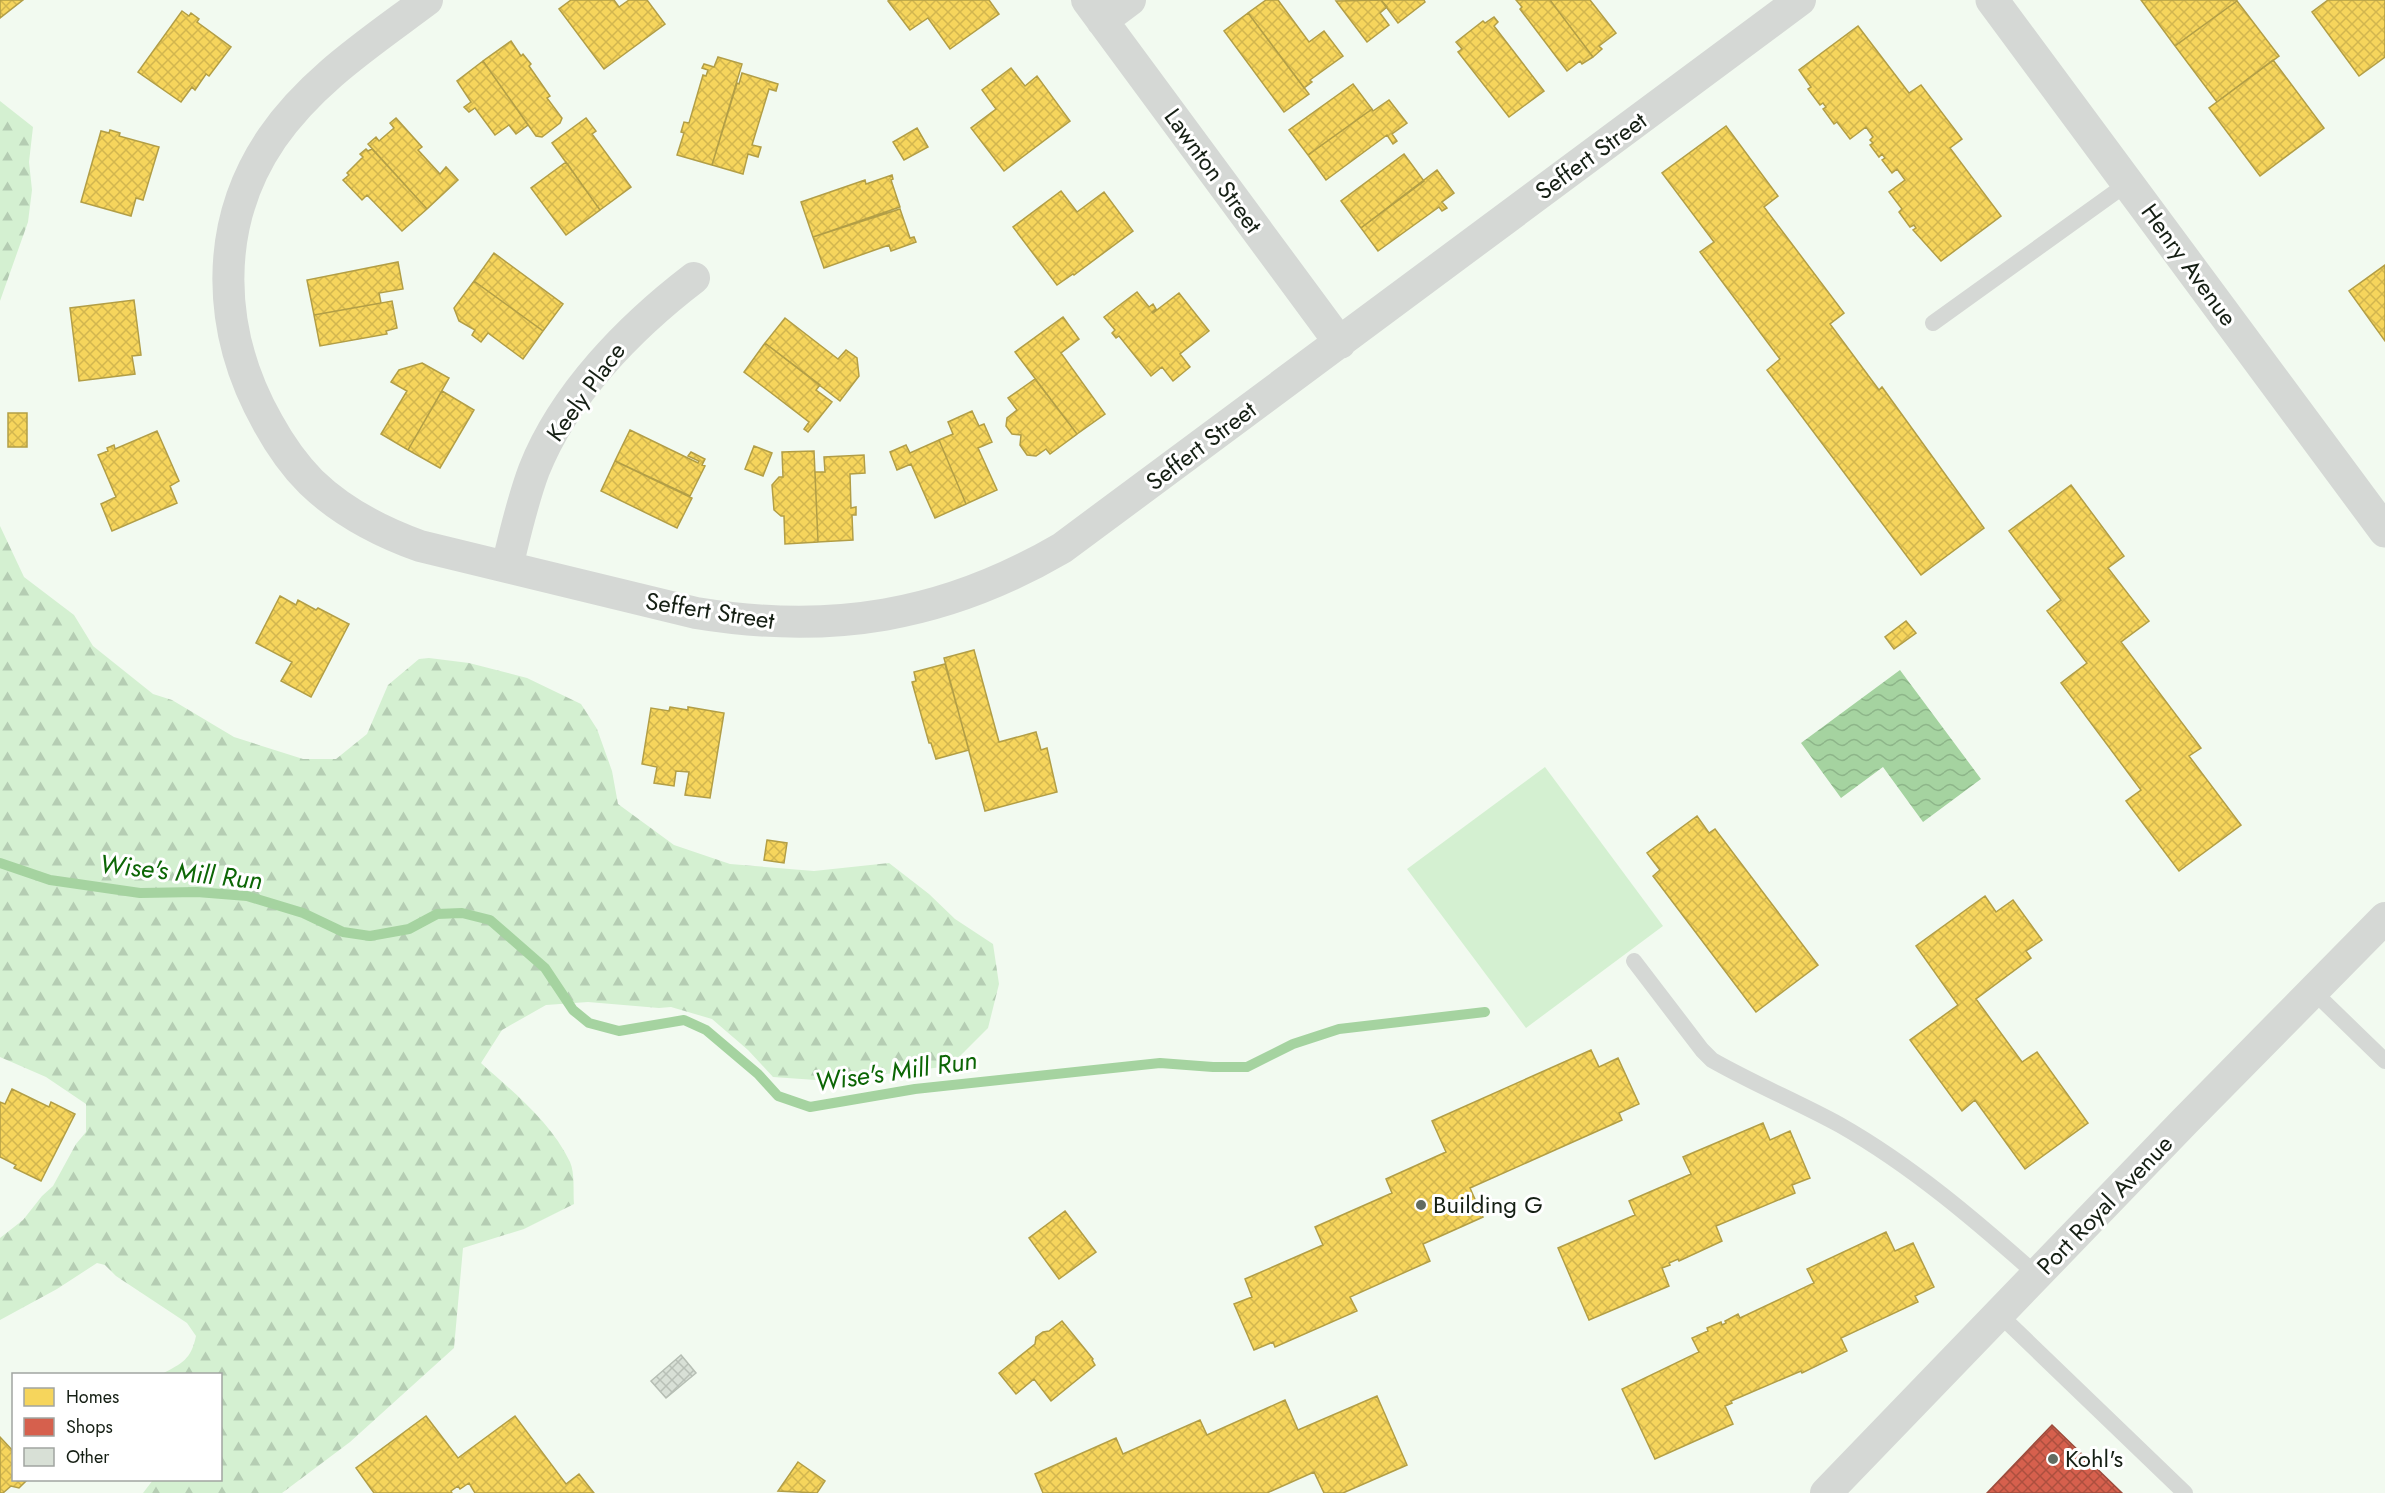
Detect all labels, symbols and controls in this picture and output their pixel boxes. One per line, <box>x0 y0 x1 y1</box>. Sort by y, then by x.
street label: Lawnton Street <box>1156 101 1271 241</box>
street label: Seffert Street <box>1528 103 1654 208</box>
street label: Henry Avenue <box>2133 196 2246 333</box>
street label: Keely Place <box>538 335 634 448</box>
street label: Seffert Street <box>1138 392 1263 499</box>
street label: Seffert Street <box>643 583 777 638</box>
water label: Wise's Mill Run <box>98 845 264 899</box>
water label: Wise's Mill Run <box>812 1041 980 1101</box>
street label: Port Royal Avenue <box>2029 1127 2181 1282</box>
place label: Building G <box>1433 1187 1543 1222</box>
marker: Building G <box>1414 1198 1428 1212</box>
legend <box>12 1373 222 1481</box>
text: Homes <box>66 1384 119 1410</box>
text: Shops <box>66 1414 113 1440</box>
place label: Kohl's <box>2065 1441 2123 1476</box>
text: Other <box>66 1444 110 1470</box>
marker: Kohl's <box>2046 1452 2060 1466</box>

